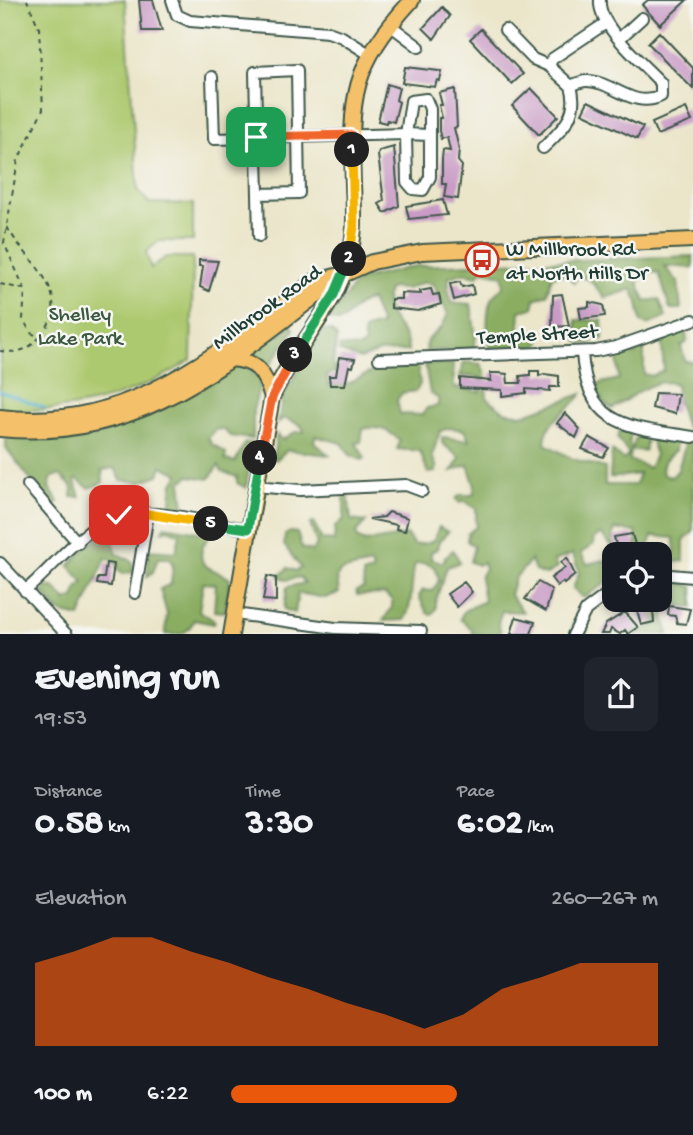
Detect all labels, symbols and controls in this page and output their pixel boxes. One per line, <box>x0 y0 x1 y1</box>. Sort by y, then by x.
pin <box>226 107 286 167</box>
icon: arrive <box>237 118 275 156</box>
pin: 1 <box>334 132 370 168</box>
text: 1 <box>348 138 355 161</box>
place label: W Millbrook Rd at North Hills Dr <box>506 239 649 288</box>
bus stop icon: W Millbrook Rd at North Hills Dr <box>463 241 501 279</box>
pin: 2 <box>332 242 366 276</box>
text: 2 <box>344 247 353 270</box>
street label: Millbrook Road <box>209 260 329 357</box>
park label: Shelley Lake Park <box>38 304 125 353</box>
street label: Temple Street <box>475 321 600 352</box>
pin: 3 <box>278 338 312 372</box>
text: 3 <box>290 343 299 366</box>
pin: 4 <box>243 440 278 476</box>
text: 4 <box>255 446 264 469</box>
pin <box>89 485 149 545</box>
icon: check <box>100 496 138 534</box>
pin: 5 <box>194 506 228 542</box>
text: 5 <box>206 512 216 535</box>
map controls <box>602 542 672 612</box>
button: locate <box>602 542 672 612</box>
button: share <box>584 657 658 731</box>
text: Evening run <box>35 658 219 702</box>
text: 19:53 <box>35 706 87 733</box>
text: Distance <box>35 781 102 804</box>
text: Time <box>246 781 281 804</box>
text: Pace <box>457 781 494 804</box>
text: 0.58 <box>35 804 103 845</box>
text: 3:30 <box>246 804 313 845</box>
text: 6:02 <box>457 804 523 845</box>
text: km <box>103 816 130 839</box>
text: /km <box>523 816 554 839</box>
text: Elevation <box>35 886 126 913</box>
text: 260–267 m <box>551 886 658 913</box>
text: 100 m <box>35 1081 92 1108</box>
text: 6:22 <box>147 1081 188 1108</box>

